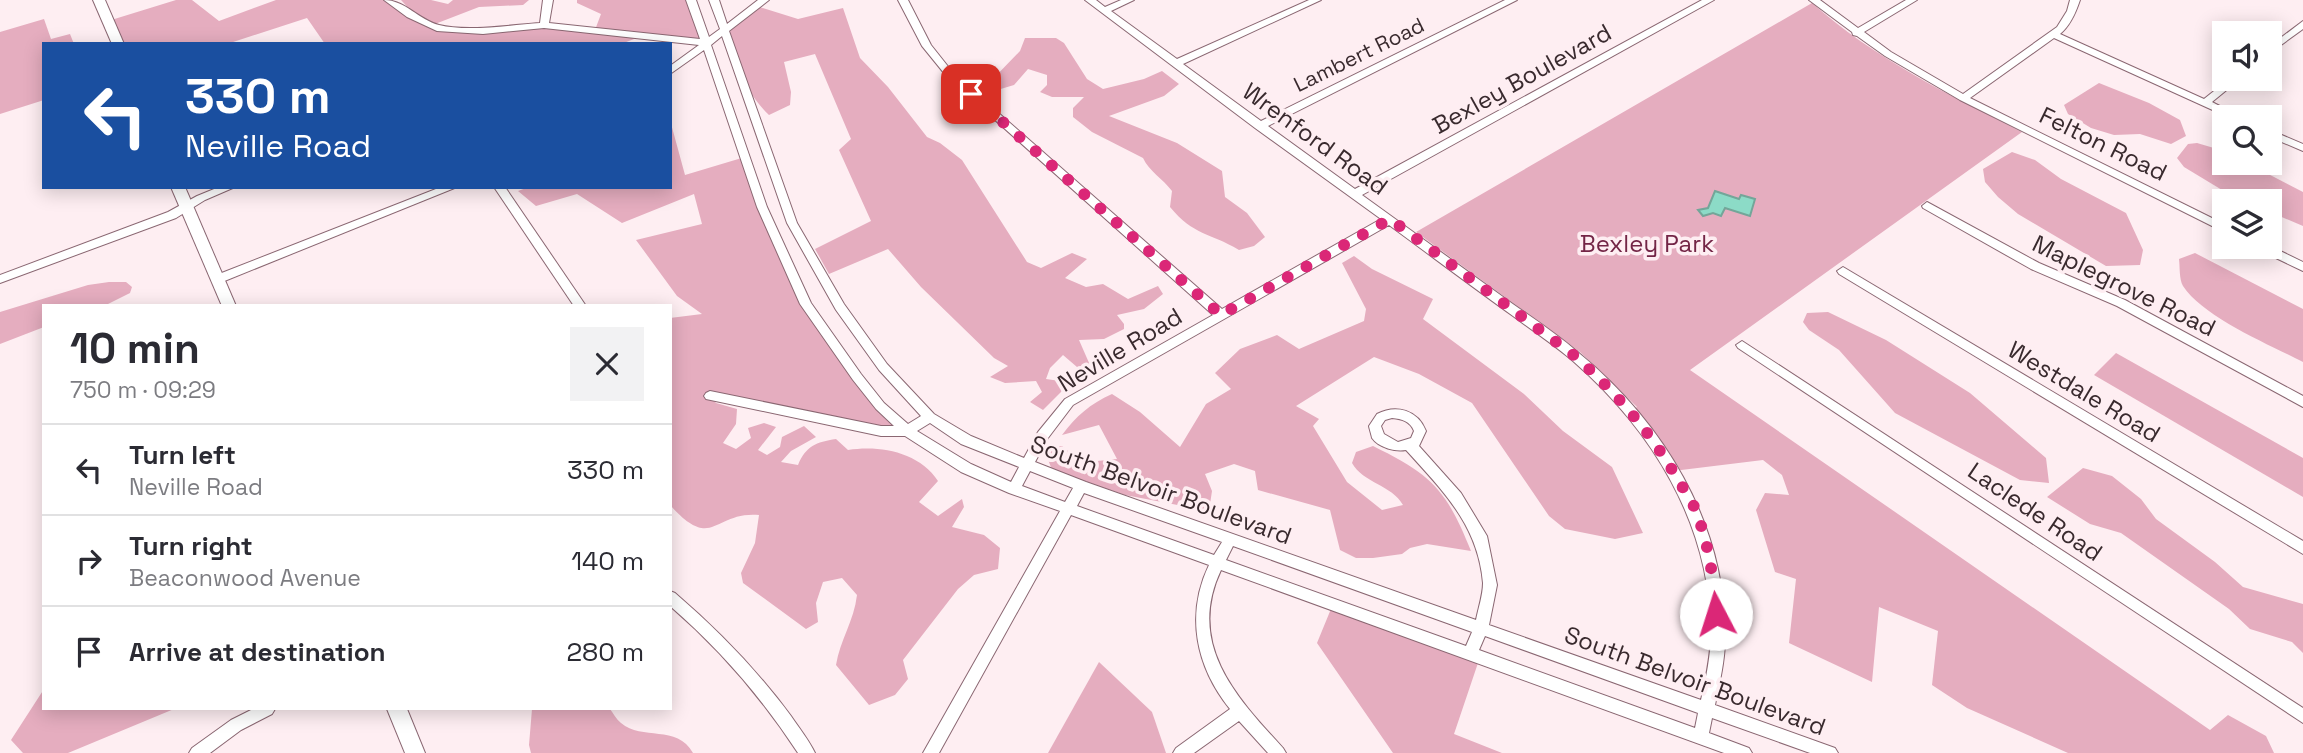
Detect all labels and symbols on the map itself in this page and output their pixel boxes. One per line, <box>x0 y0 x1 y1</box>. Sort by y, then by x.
street label: Lambert Road <box>1289 11 1429 98</box>
street label: Bexley Boulevard <box>1427 17 1617 141</box>
pin <box>941 64 1001 124</box>
street label: Wrenford Road <box>1237 75 1394 202</box>
street label: Felton Road <box>2034 99 2172 188</box>
park label: Bexley Park <box>1580 228 1714 259</box>
street label: Maplegrove Road <box>2027 228 2221 343</box>
street label: Neville Road <box>1052 300 1188 399</box>
street label: Westdale Road <box>2002 334 2166 449</box>
street label: South Belvoir Boulevard <box>1026 428 1296 551</box>
street label: Laclede Road <box>1962 455 2109 568</box>
position arrow <box>1679 577 1753 651</box>
street label: South Belvoir Boulevard <box>1560 619 1830 742</box>

